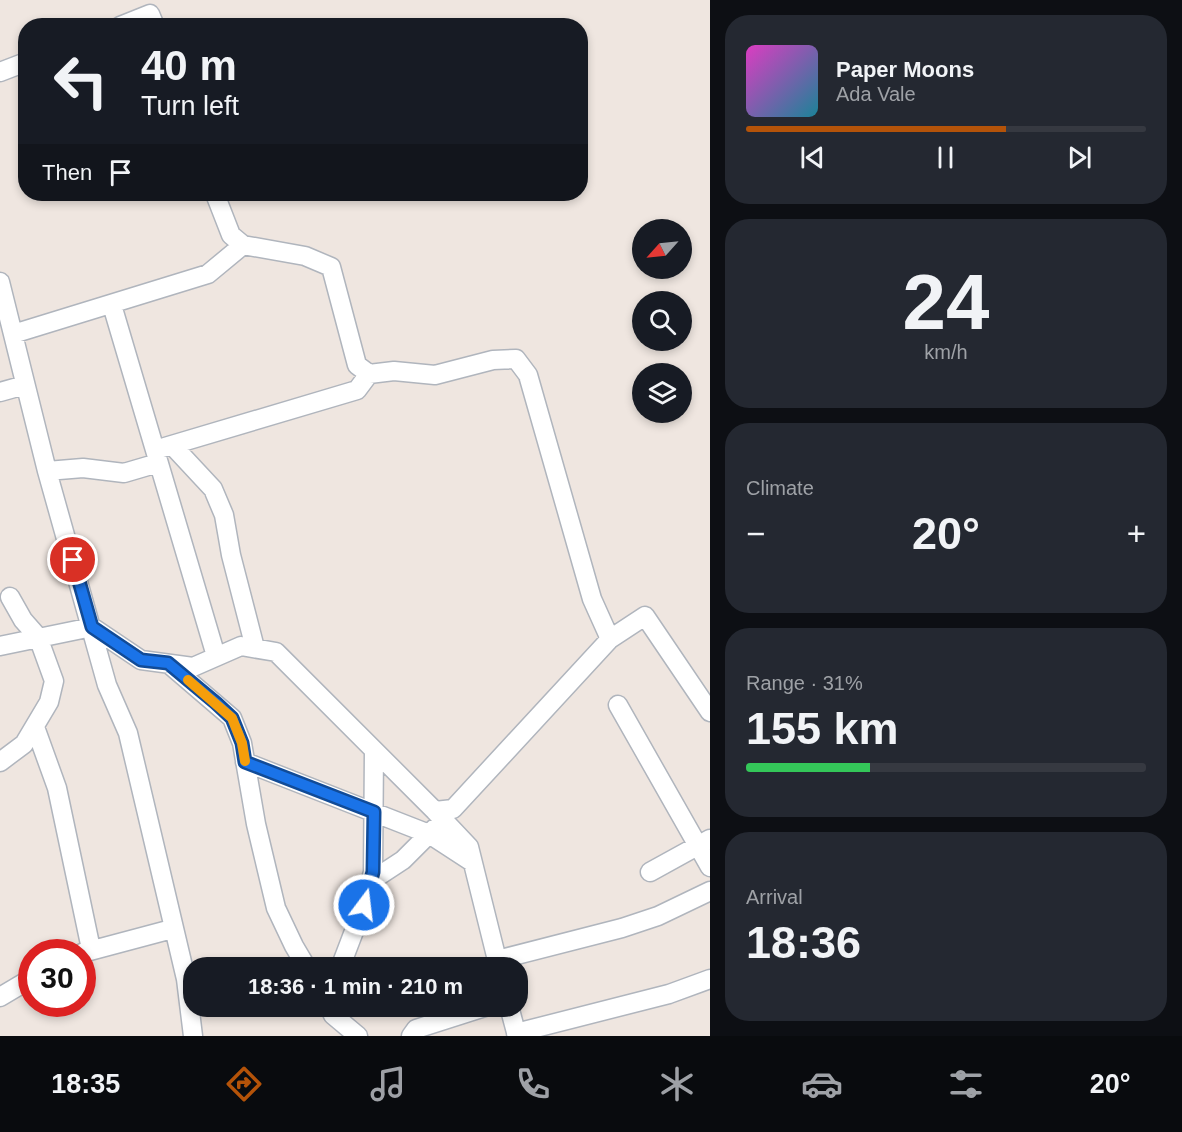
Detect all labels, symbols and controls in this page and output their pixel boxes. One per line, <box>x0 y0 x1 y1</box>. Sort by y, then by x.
icon: left <box>42 42 120 120</box>
text: 40 m <box>141 42 237 89</box>
text: Paper Moons <box>836 57 974 82</box>
text: Ada Vale <box>836 83 916 105</box>
text: Turn left <box>141 91 239 121</box>
icon: previous <box>796 141 829 174</box>
icon: pause <box>929 141 962 174</box>
icon: next <box>1063 141 1096 174</box>
icon: arrive <box>104 156 137 189</box>
text: Then <box>42 160 92 185</box>
north arrow <box>632 219 692 279</box>
map controls <box>632 219 692 423</box>
text: 24 <box>903 258 989 346</box>
button: search <box>632 291 692 351</box>
text: km/h <box>924 341 968 363</box>
button: layers <box>632 363 692 423</box>
text: Climate <box>746 477 814 499</box>
text: 20° <box>912 508 980 559</box>
text: − <box>746 515 765 552</box>
text: + <box>1127 515 1146 552</box>
pin <box>47 534 98 585</box>
icon: arrive <box>56 543 89 576</box>
text: Range · 31% <box>746 672 863 694</box>
text: 155 km <box>746 703 899 754</box>
position arrow <box>332 873 396 937</box>
text: Arrival <box>746 886 803 908</box>
text: 18:36 <box>746 917 861 968</box>
speed limit sign: 30 <box>18 939 96 1017</box>
text: 18:36 · 1 min · 210 m <box>248 974 463 999</box>
icon: directions <box>223 1063 265 1105</box>
icon: music <box>367 1063 409 1105</box>
icon: phone <box>512 1063 554 1105</box>
icon: climate <box>656 1063 698 1105</box>
icon: car <box>801 1063 843 1105</box>
icon: filters <box>945 1063 987 1105</box>
text: 18:35 <box>51 1069 120 1099</box>
text: 20° <box>1090 1069 1131 1099</box>

